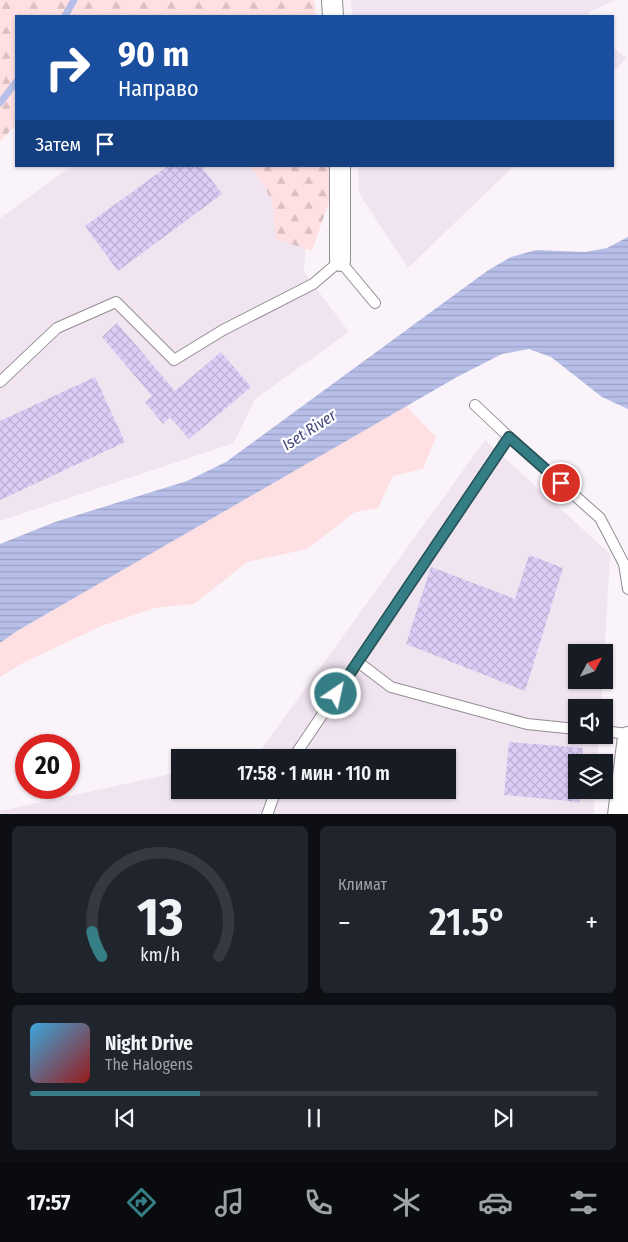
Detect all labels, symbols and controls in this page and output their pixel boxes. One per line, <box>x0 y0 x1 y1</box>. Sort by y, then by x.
text: 90 m <box>118 33 189 75</box>
icon: right <box>35 35 100 100</box>
text: Направо <box>118 75 199 102</box>
icon: arrive <box>91 130 119 158</box>
text: Затем <box>35 133 81 156</box>
water label: Iset River <box>279 405 340 454</box>
pin <box>540 462 582 504</box>
icon: arrive <box>547 469 575 497</box>
north arrow <box>568 644 612 689</box>
map controls <box>568 644 613 799</box>
position arrow <box>309 667 361 719</box>
button: sound <box>568 699 613 744</box>
speed limit sign: 20 <box>15 734 80 799</box>
button: layers <box>568 754 613 799</box>
text: 17:58 · 1 мин · 110 m <box>237 762 390 785</box>
text: Климат <box>338 875 387 894</box>
text: 13 <box>137 886 183 949</box>
text: 21.5° <box>429 899 507 945</box>
text: − <box>338 906 351 939</box>
text: + <box>585 906 598 939</box>
text: km/h <box>140 944 180 966</box>
text: Night Drive <box>105 1032 193 1055</box>
text: The Halogens <box>105 1055 193 1074</box>
icon: previous <box>111 1104 139 1132</box>
icon: pause <box>300 1104 328 1132</box>
icon: next <box>489 1104 517 1132</box>
icon: directions <box>124 1185 159 1220</box>
icon: music <box>212 1185 247 1220</box>
icon: phone <box>301 1185 336 1220</box>
icon: climate <box>389 1185 424 1220</box>
icon: car <box>478 1185 513 1220</box>
icon: filters <box>566 1185 601 1220</box>
text: 17:57 <box>27 1189 70 1216</box>

